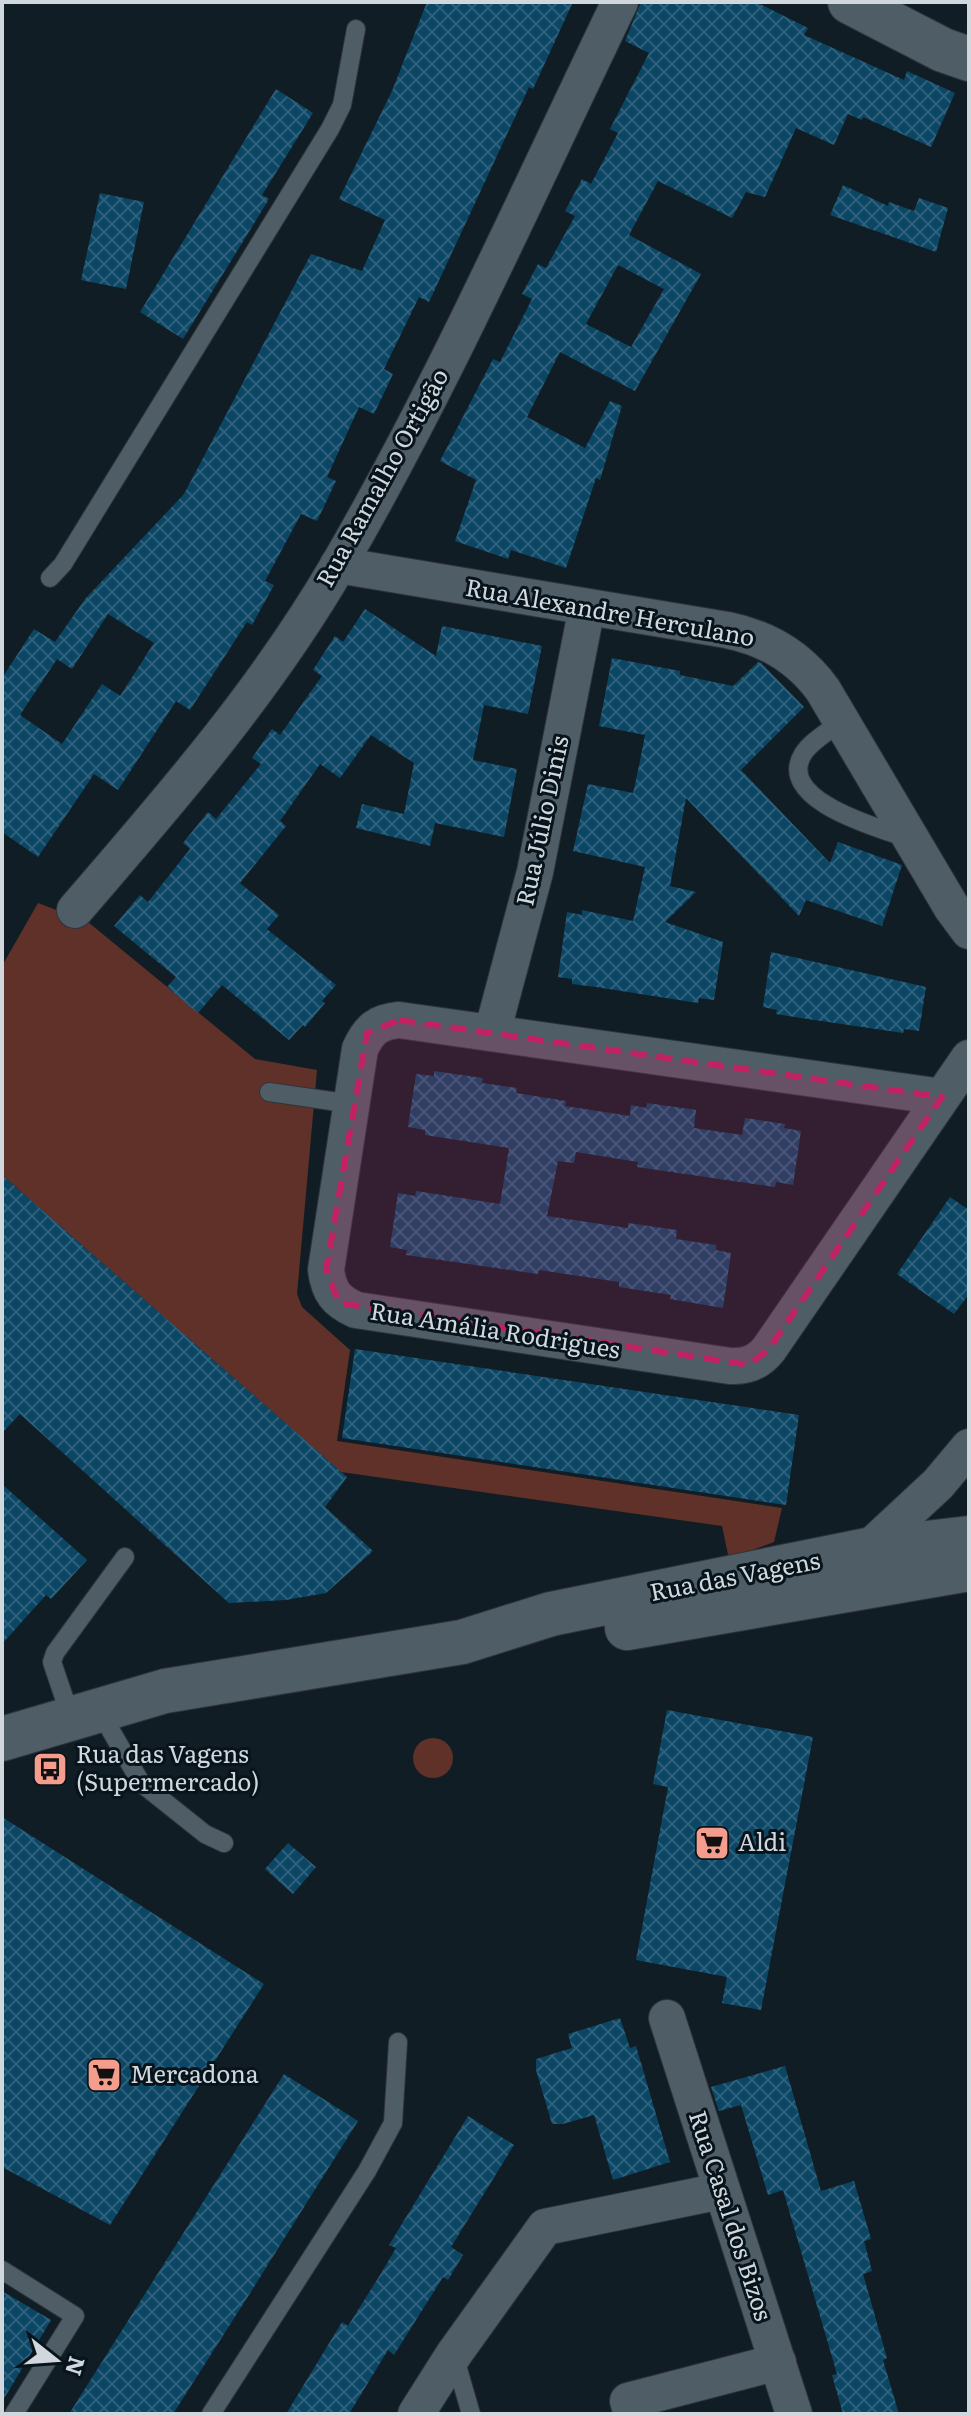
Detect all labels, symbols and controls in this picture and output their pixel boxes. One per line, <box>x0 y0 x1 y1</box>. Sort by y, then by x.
street label: Rua Ramalho Ortigão <box>306 361 456 592</box>
street label: Rua Alexandre Herculano <box>463 568 758 653</box>
street label: Rua Júlio Dinis <box>505 732 576 909</box>
street label: Rua Amália Rodrigues <box>368 1291 623 1366</box>
street label: Rua das Vagens <box>646 1541 823 1608</box>
place label: Rua das Vagens (Supermercado) <box>76 1735 259 1798</box>
bus stop icon: Rua das Vagens (Supermercado) <box>31 1750 69 1788</box>
place label: Aldi <box>738 1823 786 1858</box>
supermarket icon: Aldi <box>693 1824 731 1862</box>
place label: Mercadona <box>130 2055 259 2090</box>
supermarket icon: Mercadona <box>85 2056 123 2094</box>
street label: Rua Casal dos Bizos <box>682 2106 783 2325</box>
north arrow <box>16 2320 96 2400</box>
text: N <box>58 2353 95 2380</box>

